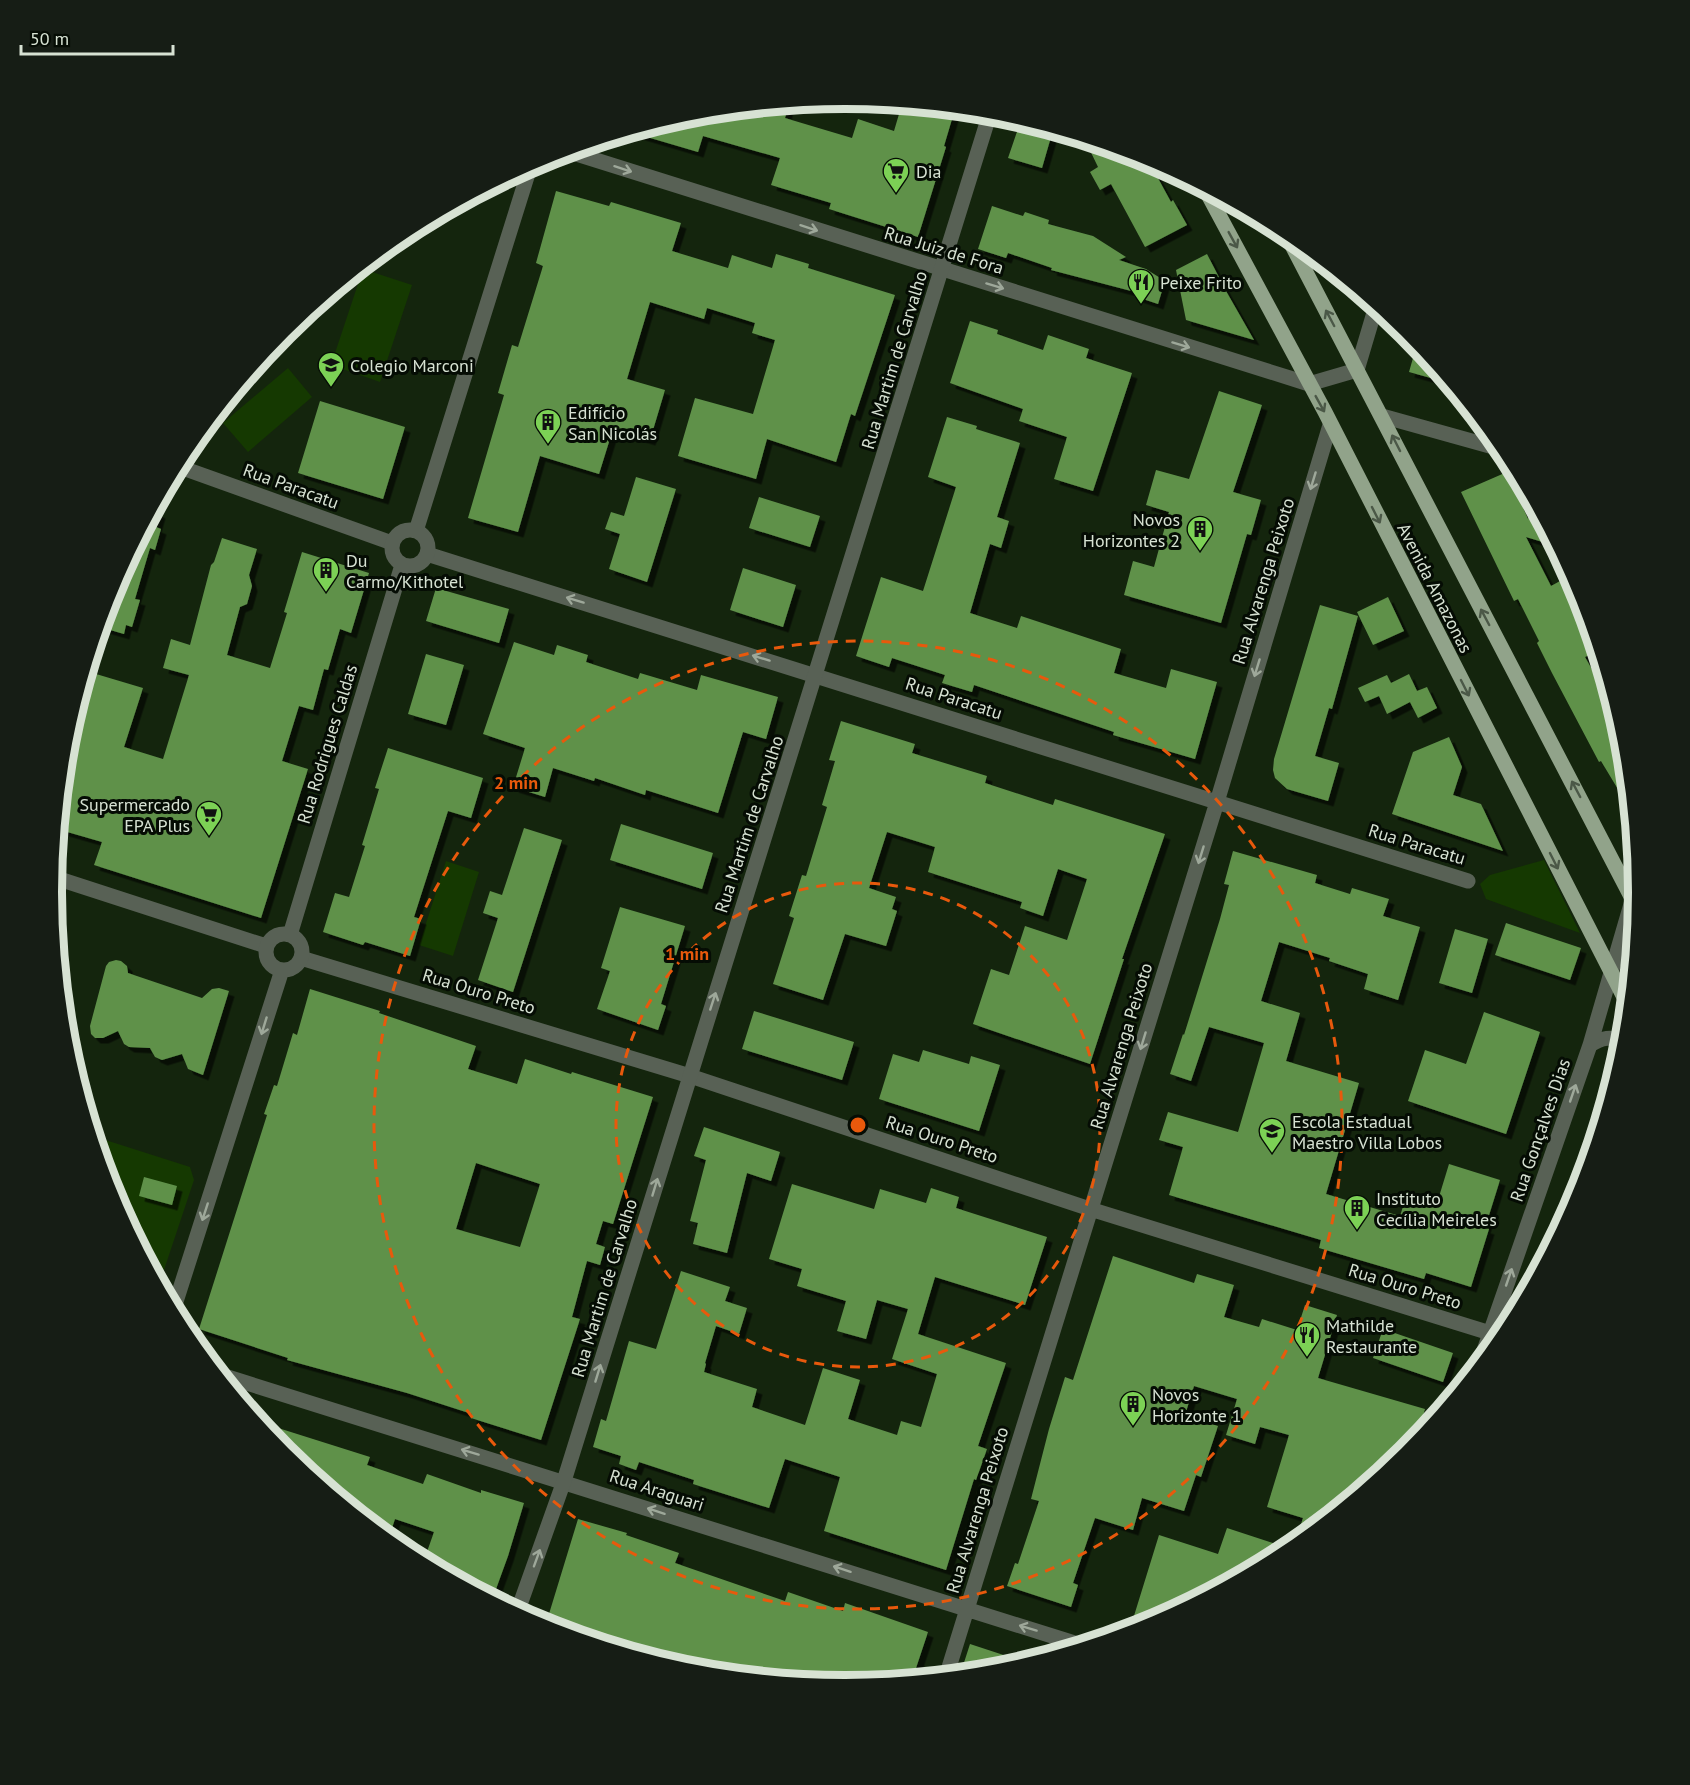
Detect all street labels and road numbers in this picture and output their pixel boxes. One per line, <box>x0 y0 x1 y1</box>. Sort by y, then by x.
street label: Rua Juiz de Fora <box>881 221 1007 279</box>
street label: Rua Martim de Carvalho <box>856 268 932 452</box>
street label: Rua Paracatu <box>240 458 342 514</box>
street label: Rua Alvarenga Peixoto <box>1227 495 1299 667</box>
street label: Avenida Amazonas <box>1392 519 1478 657</box>
street label: Rua Rodrigues Caldas <box>292 662 362 826</box>
street label: Rua Paracatu <box>903 672 1005 724</box>
street label: Rua Martim de Carvalho <box>709 732 789 916</box>
street label: Rua Paracatu <box>1366 818 1468 870</box>
street label: Rua Alvarenga Peixoto <box>1085 960 1157 1132</box>
street label: Rua Ouro Preto <box>420 963 538 1019</box>
street label: Rua Gonçalves Dias <box>1505 1055 1575 1205</box>
street label: Rua Ouro Preto <box>883 1110 1001 1168</box>
street label: Rua Martim de Carvalho <box>566 1196 642 1380</box>
street label: Rua Ouro Preto <box>1346 1258 1464 1314</box>
street label: Rua Alvarenga Peixoto <box>941 1424 1013 1596</box>
street label: Rua Araguari <box>607 1464 707 1516</box>

